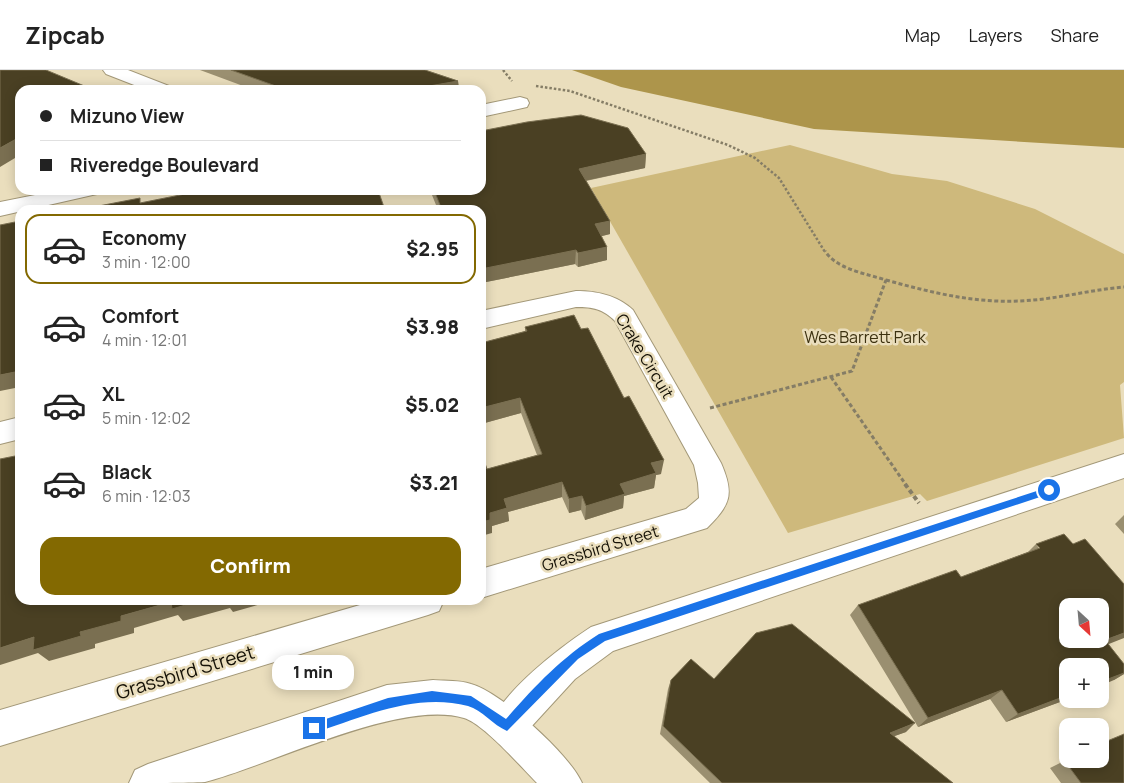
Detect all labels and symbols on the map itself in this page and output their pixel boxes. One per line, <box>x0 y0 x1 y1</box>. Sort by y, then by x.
street label: Crake Circuit <box>611 309 679 403</box>
park label: Wes Barrett Park <box>804 326 927 348</box>
route start <box>1038 479 1060 501</box>
street label: Grassbird Street <box>539 520 661 576</box>
north arrow <box>1059 598 1109 648</box>
street label: Grassbird Street <box>113 639 257 705</box>
callout: 1 min <box>273 656 355 690</box>
route end <box>303 717 325 739</box>

